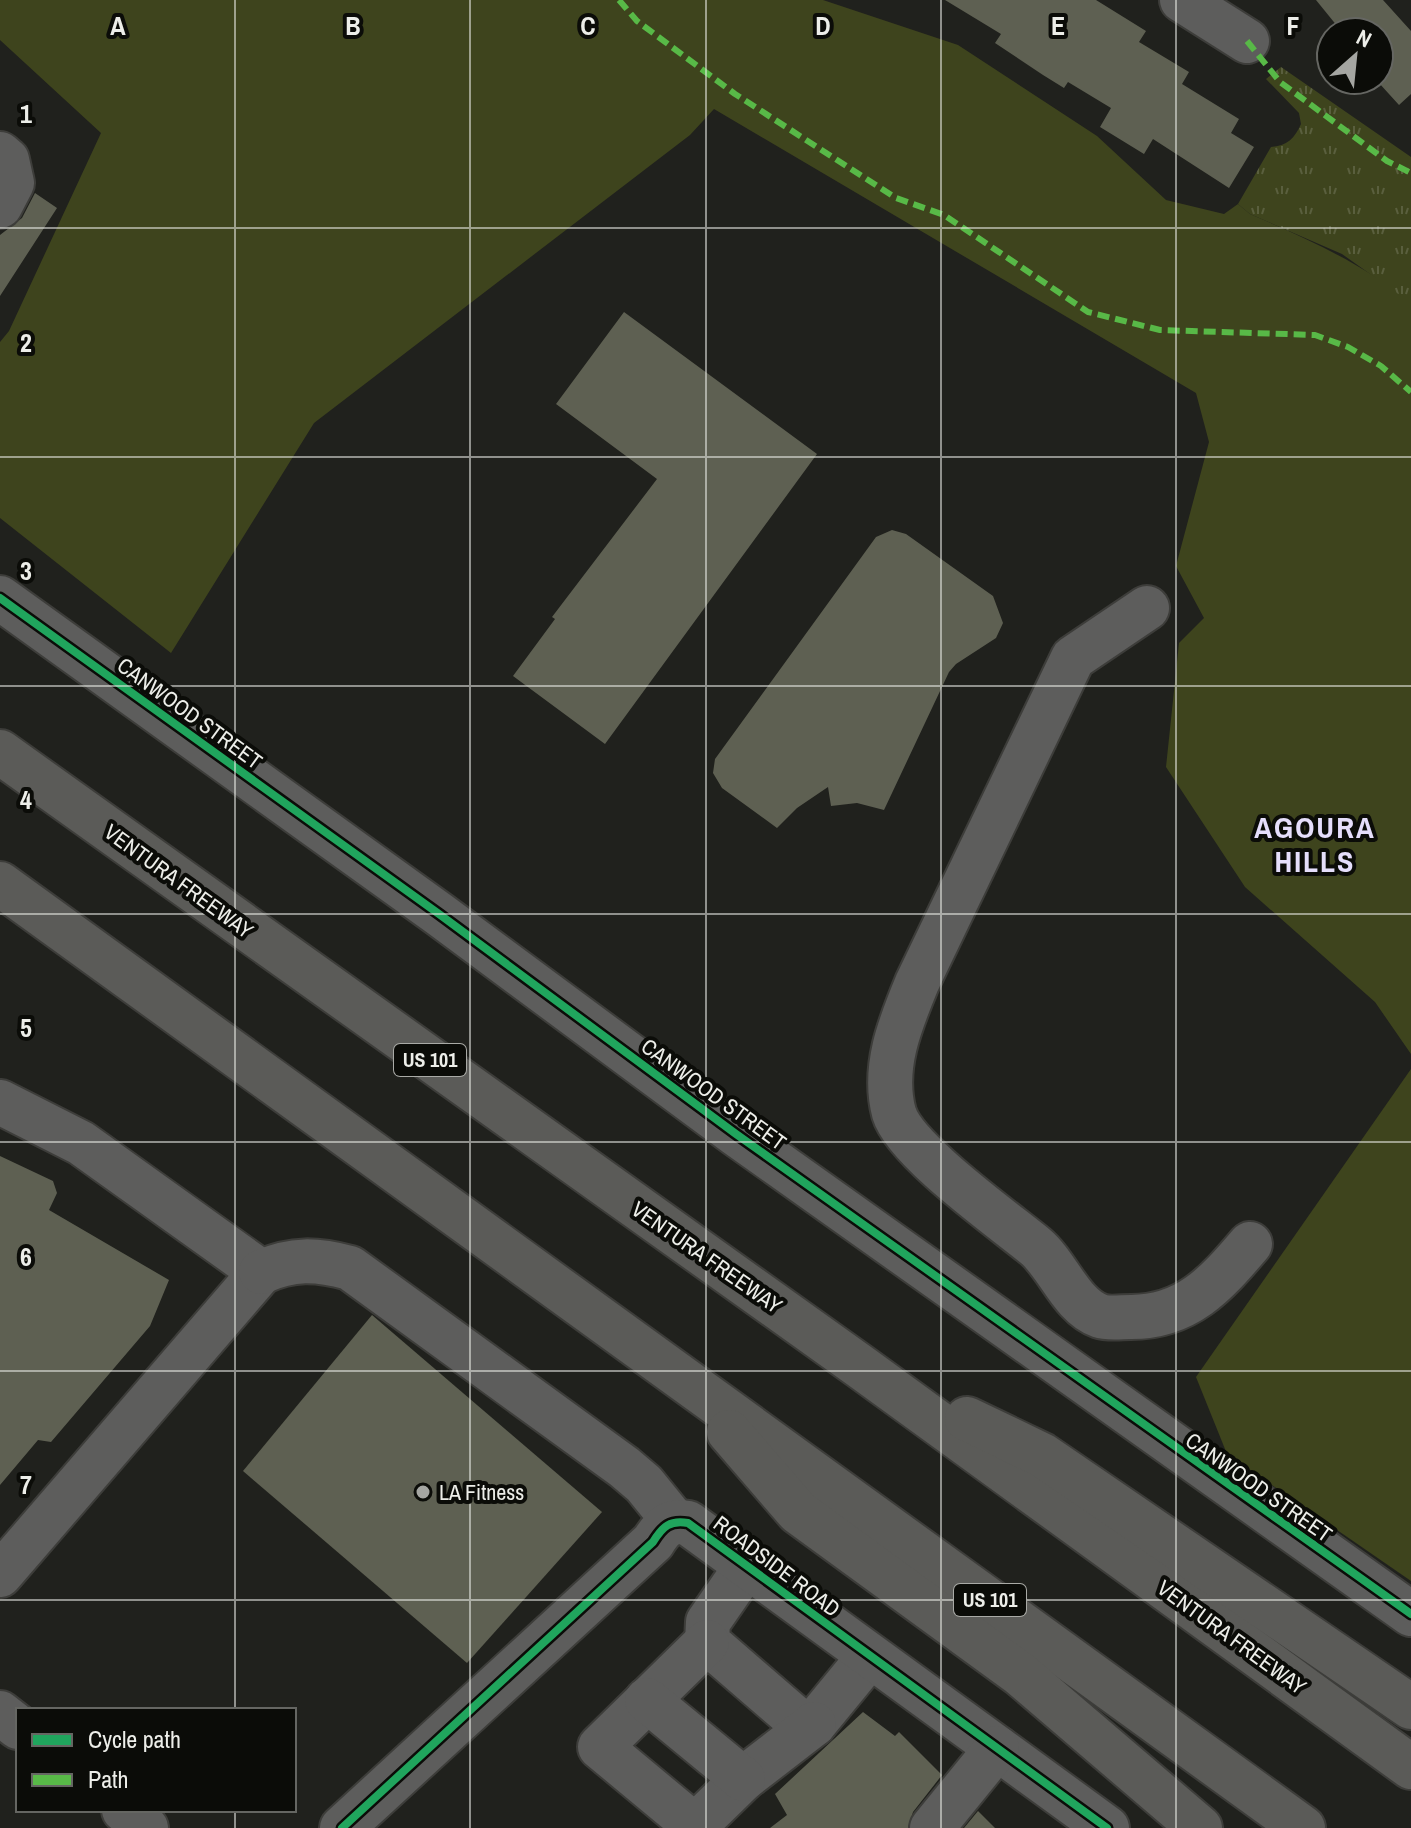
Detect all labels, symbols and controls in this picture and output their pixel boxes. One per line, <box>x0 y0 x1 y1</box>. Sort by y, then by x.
text: A <box>110 8 126 43</box>
text: B <box>345 8 361 43</box>
text: C <box>580 8 596 43</box>
text: D <box>815 8 831 43</box>
text: E <box>1051 8 1065 43</box>
text: F <box>1286 8 1300 43</box>
north arrow <box>1315 16 1395 96</box>
text: N <box>1351 22 1377 55</box>
text: 1 <box>20 96 32 131</box>
text: 2 <box>20 325 32 360</box>
text: 3 <box>20 553 32 588</box>
street label: CANWOOD STREET <box>111 650 269 776</box>
text: 4 <box>20 782 32 817</box>
district label: AGOURA HILLS <box>1254 807 1376 881</box>
street label: VENTURA FREEWAY <box>98 817 260 945</box>
text: 5 <box>20 1010 32 1045</box>
street label: CANWOOD STREET <box>635 1031 793 1157</box>
road number: US 101 <box>394 1044 466 1076</box>
street label: VENTURA FREEWAY <box>626 1194 788 1320</box>
text: 6 <box>20 1239 32 1274</box>
street label: CANWOOD STREET <box>1180 1425 1338 1549</box>
text: 7 <box>20 1467 32 1502</box>
place label: LA Fitness <box>439 1477 524 1507</box>
marker: LA Fitness <box>414 1483 432 1501</box>
street label: ROADSIDE ROAD <box>708 1508 846 1624</box>
street label: VENTURA FREEWAY <box>1151 1573 1313 1701</box>
road number: US 101 <box>954 1584 1026 1616</box>
legend <box>16 1708 296 1812</box>
text: Cycle path <box>88 1723 181 1755</box>
text: Path <box>88 1763 129 1795</box>

